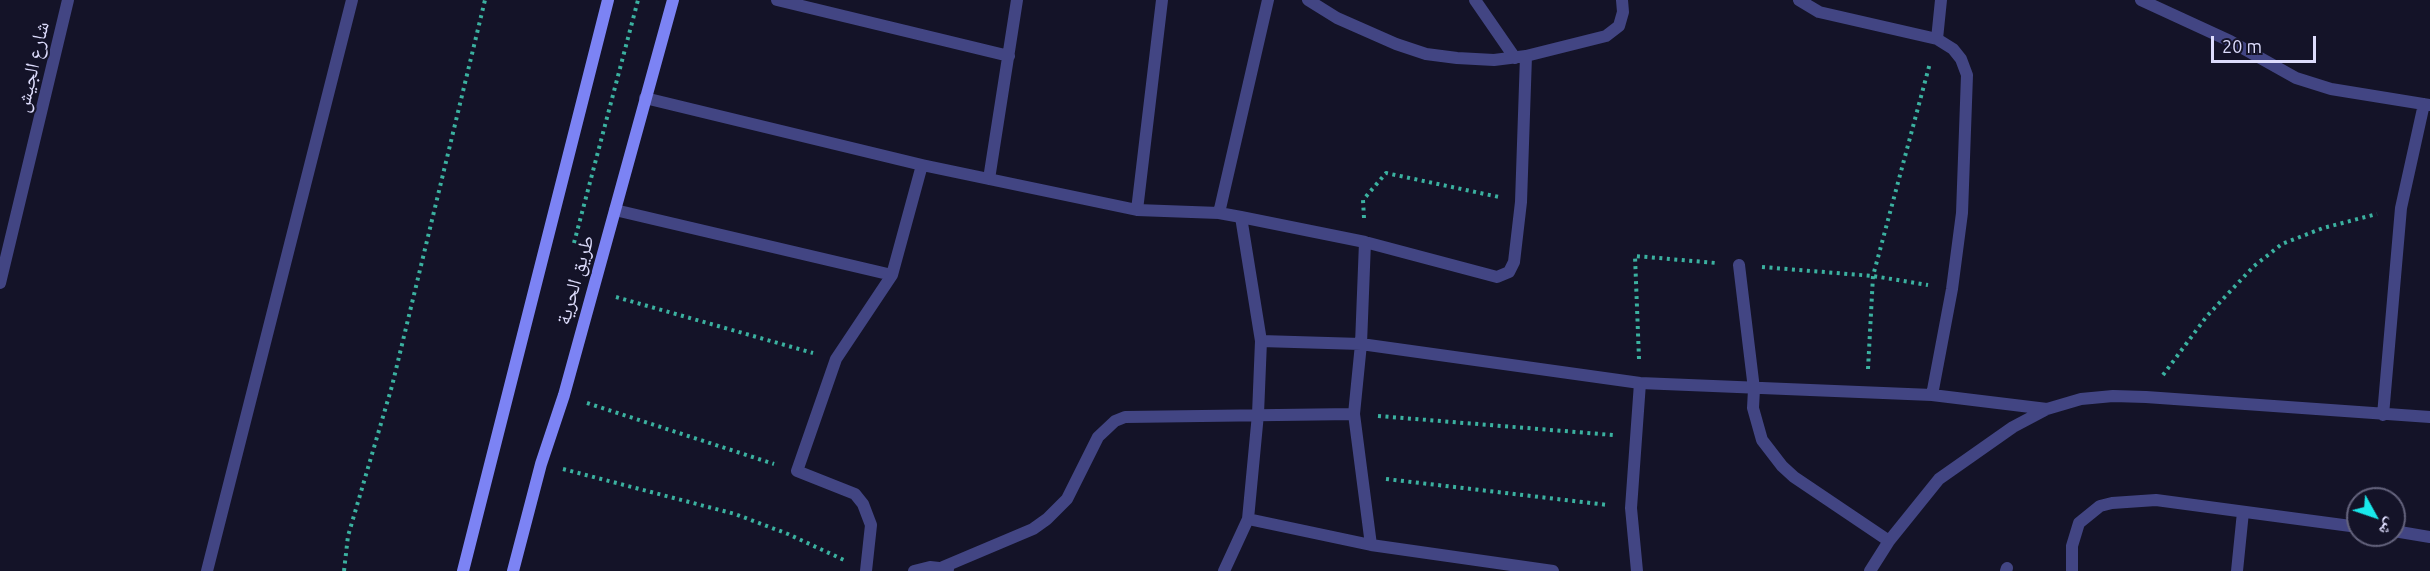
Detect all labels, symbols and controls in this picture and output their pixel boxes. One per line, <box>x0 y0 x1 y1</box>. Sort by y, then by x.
street label: شارع الجيش <box>10 19 54 115</box>
scale bar <box>2214 24 2319 62</box>
text: 20 m <box>2222 36 2262 56</box>
street label: طريق الحرية <box>551 233 599 327</box>
north arrow <box>2346 487 2406 547</box>
text: ش <box>2376 515 2401 540</box>

